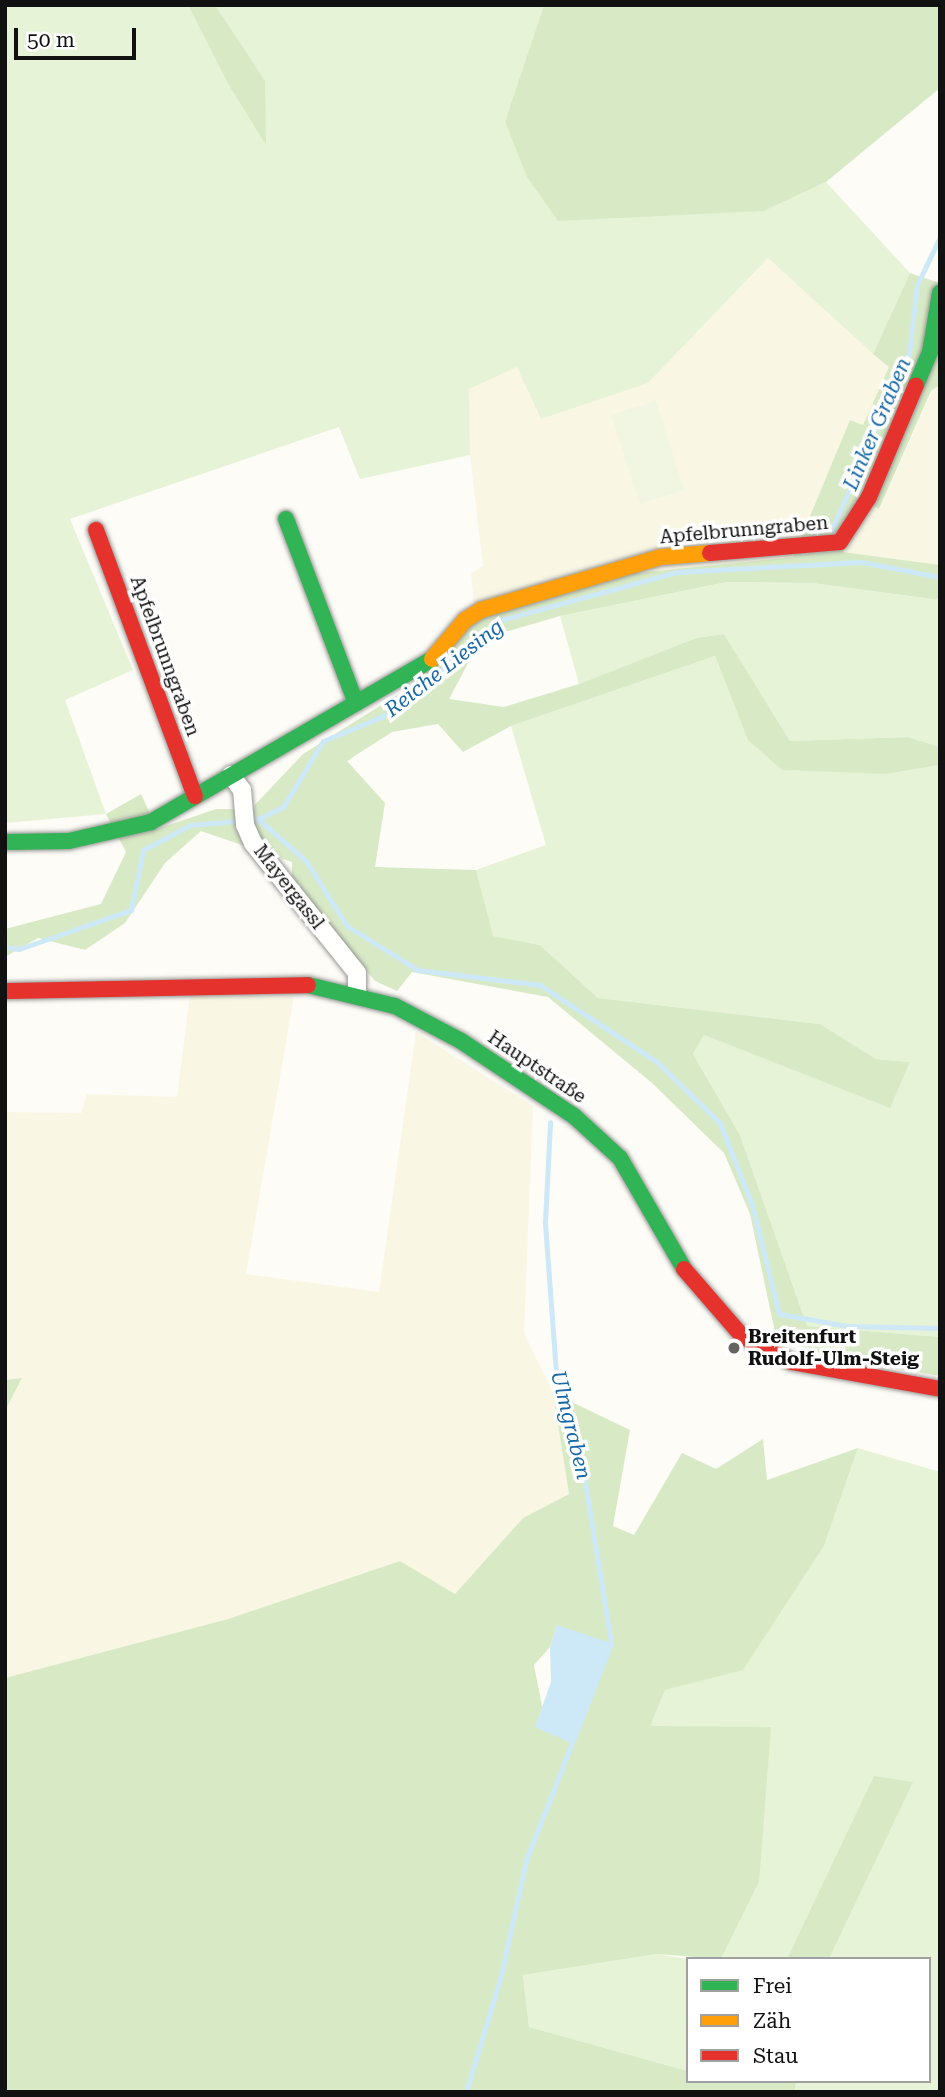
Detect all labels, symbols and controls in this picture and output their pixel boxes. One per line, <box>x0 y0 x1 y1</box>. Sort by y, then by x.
scale bar <box>18 14 140 58</box>
text: 50 m <box>27 28 75 52</box>
water label: Linker Graben <box>838 354 916 494</box>
street label: Apfelbrunngraben <box>659 511 829 549</box>
street label: Apfelbrunngraben <box>125 573 205 739</box>
water label: Reiche Liesing <box>380 614 508 722</box>
street label: Mayergassl <box>249 840 329 934</box>
street label: Hauptstraße <box>484 1026 590 1108</box>
place label: Breitenfurt Rudolf-Ulm-Steig <box>748 1326 919 1370</box>
marker: Breitenfurt Rudolf-Ulm-Steig <box>726 1340 742 1356</box>
water label: Ulmgraben <box>545 1368 597 1482</box>
legend <box>686 1957 931 2083</box>
text: Frei <box>753 1974 792 1998</box>
text: Zäh <box>753 2009 791 2033</box>
text: Stau <box>753 2044 798 2068</box>

